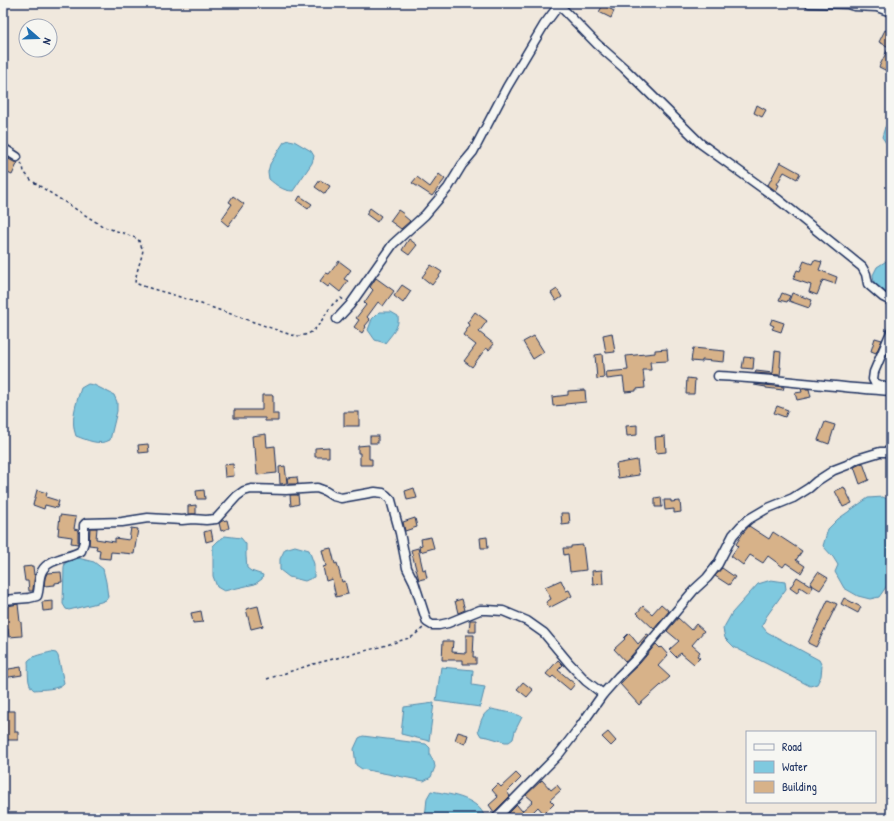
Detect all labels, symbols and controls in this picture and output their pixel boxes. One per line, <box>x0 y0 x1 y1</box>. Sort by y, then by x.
north arrow <box>18 18 58 58</box>
text: N <box>40 36 55 47</box>
legend <box>746 731 876 803</box>
text: Road <box>782 738 802 755</box>
text: Water <box>782 758 808 775</box>
text: Building <box>782 778 817 795</box>

